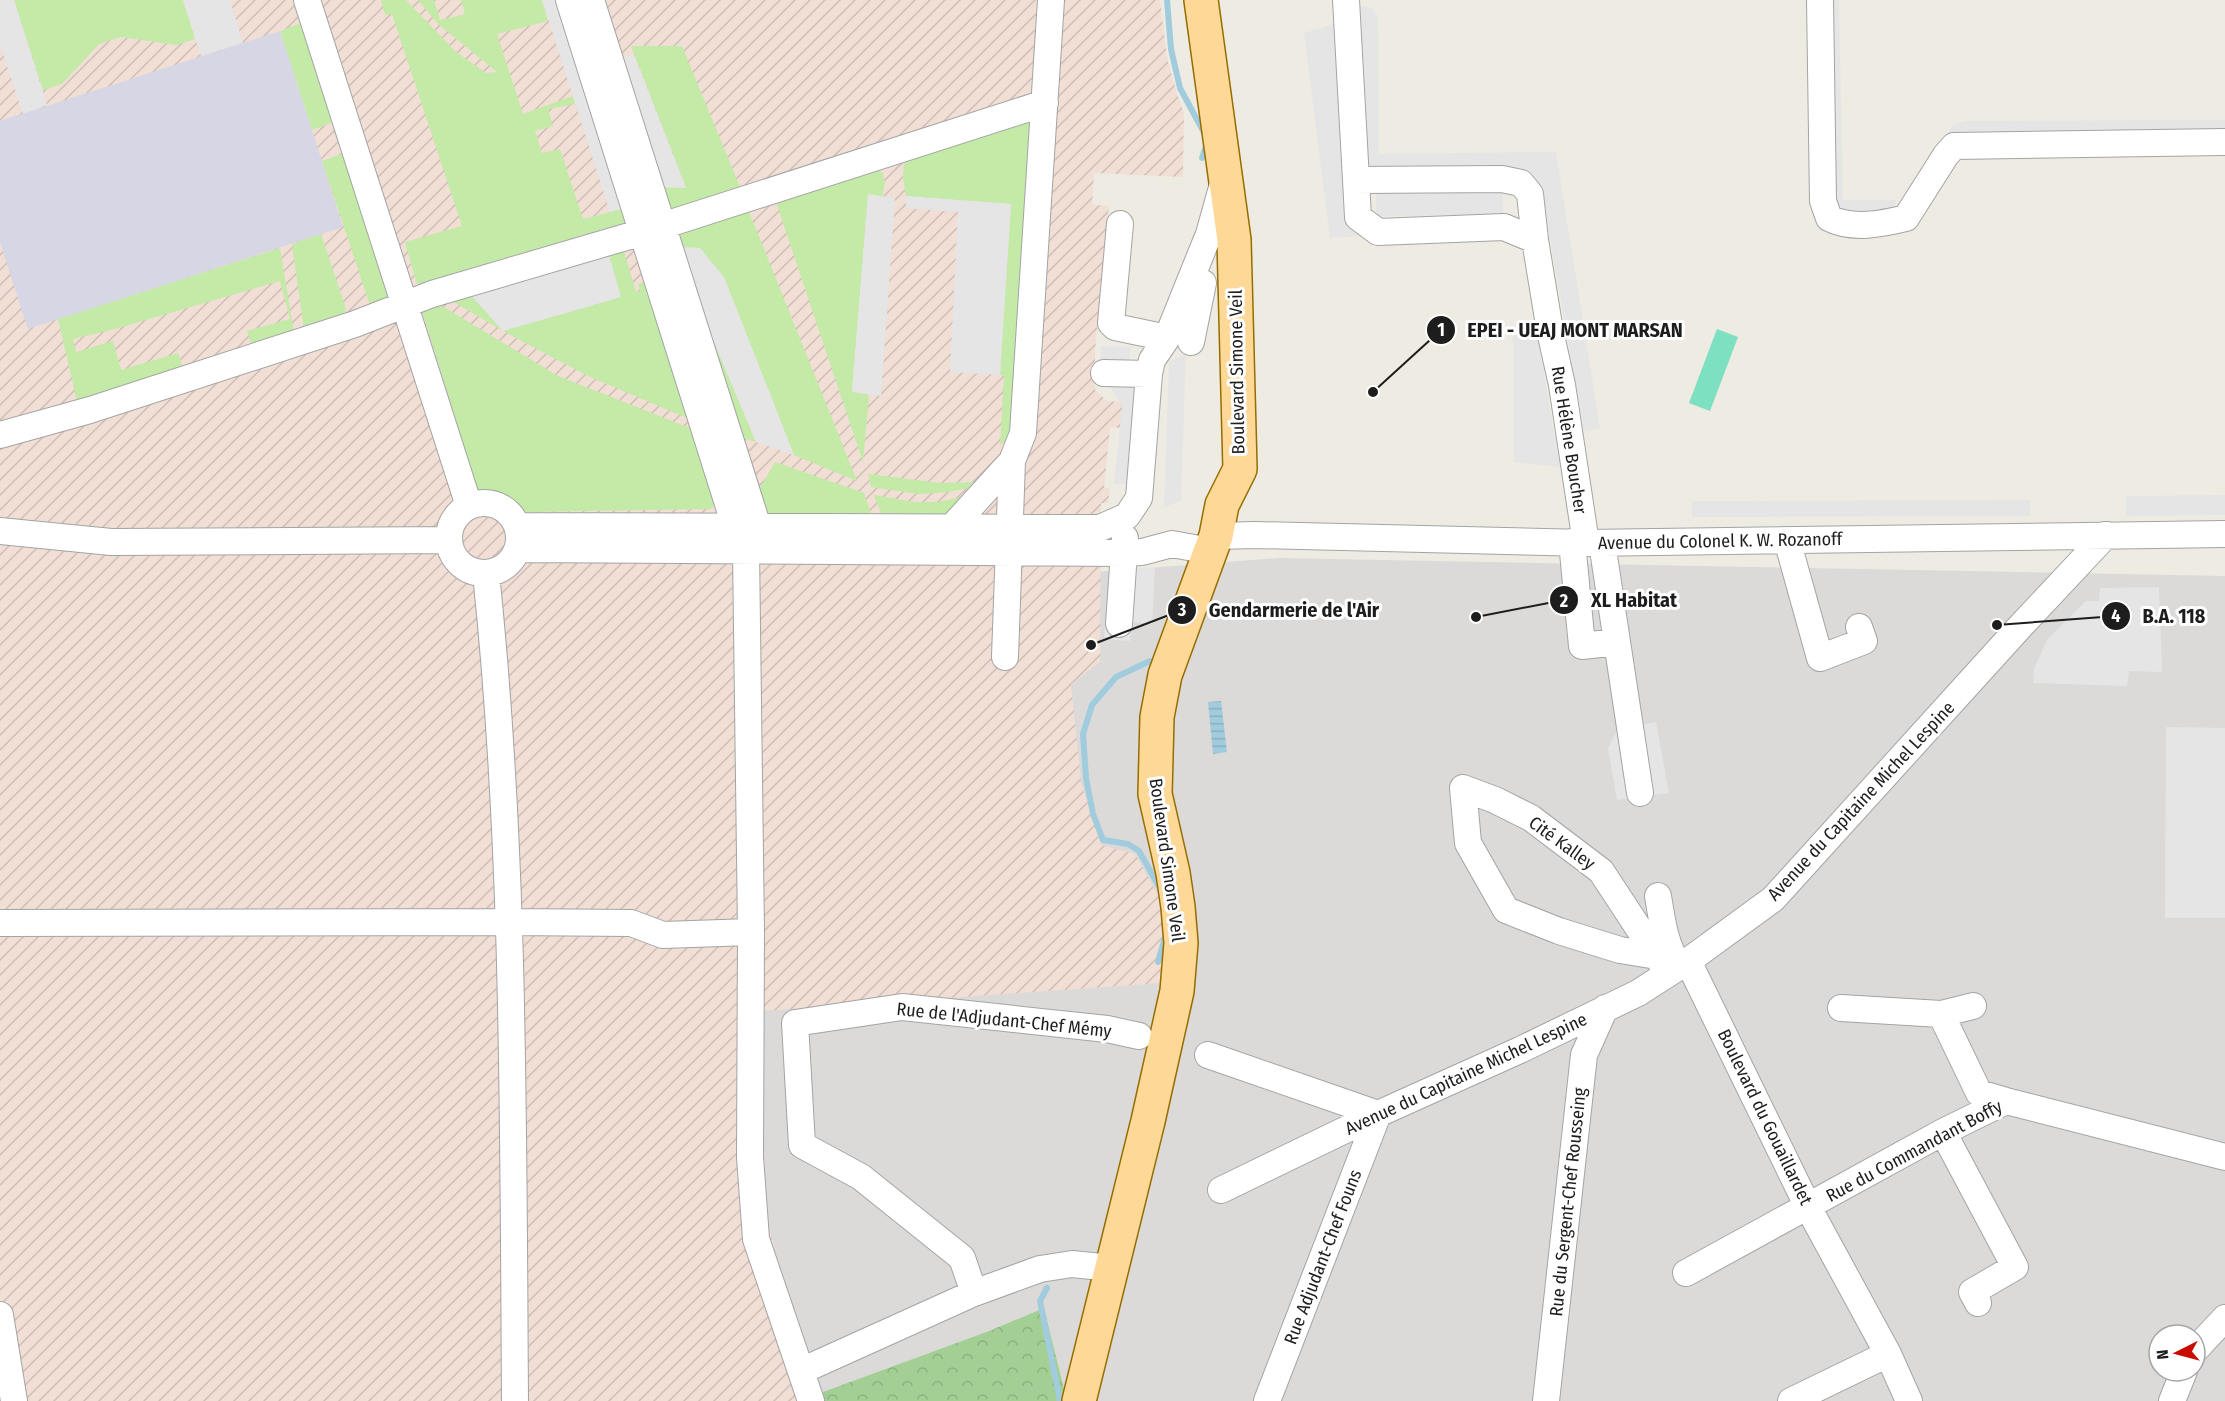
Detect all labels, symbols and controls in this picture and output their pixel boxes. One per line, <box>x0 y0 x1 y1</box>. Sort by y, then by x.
street label: Boulevard Simone Veil <box>1225 289 1249 455</box>
callout: EPEI - UEAJ MONT MARSAN <box>1426 311 1695 349</box>
text: EPEI - UEAJ MONT MARSAN <box>1467 318 1683 342</box>
text: 1 <box>1437 319 1445 341</box>
street label: Rue Hélène Boucher <box>1546 364 1592 516</box>
street label: Avenue du Colonel K. W. Rozanoff <box>1598 528 1844 554</box>
callout: XL Habitat <box>1549 581 1689 619</box>
text: XL Habitat <box>1590 588 1678 612</box>
text: 2 <box>1559 590 1568 612</box>
callout: Gendarmerie de l'Air <box>1167 591 1391 629</box>
callout: B.A. 118 <box>2101 597 2218 635</box>
text: Gendarmerie de l'Air <box>1209 598 1380 622</box>
text: 3 <box>1177 599 1187 621</box>
text: B.A. 118 <box>2143 604 2206 628</box>
text: 4 <box>2111 605 2121 627</box>
street label: Avenue du Capitaine Michel Lespine <box>1763 697 1959 905</box>
street label: Boulevard Simone Veil <box>1145 777 1189 943</box>
street label: Cité Kalley <box>1525 812 1599 874</box>
street label: Rue de l'Adjudant-Chef Mémy <box>895 998 1113 1042</box>
street label: Avenue du Capitaine Michel Lespine <box>1342 1008 1591 1140</box>
street label: Boulevard du Gouaillardet <box>1713 1026 1817 1209</box>
street label: Rue du Sergent-Chef Rousseing <box>1545 1086 1591 1317</box>
street label: Rue du Commandant Boffy <box>1822 1095 2006 1207</box>
street label: Rue Adjudant-Chef Founs <box>1279 1166 1367 1348</box>
north arrow <box>2147 1323 2207 1383</box>
text: N <box>2153 1349 2173 1360</box>

